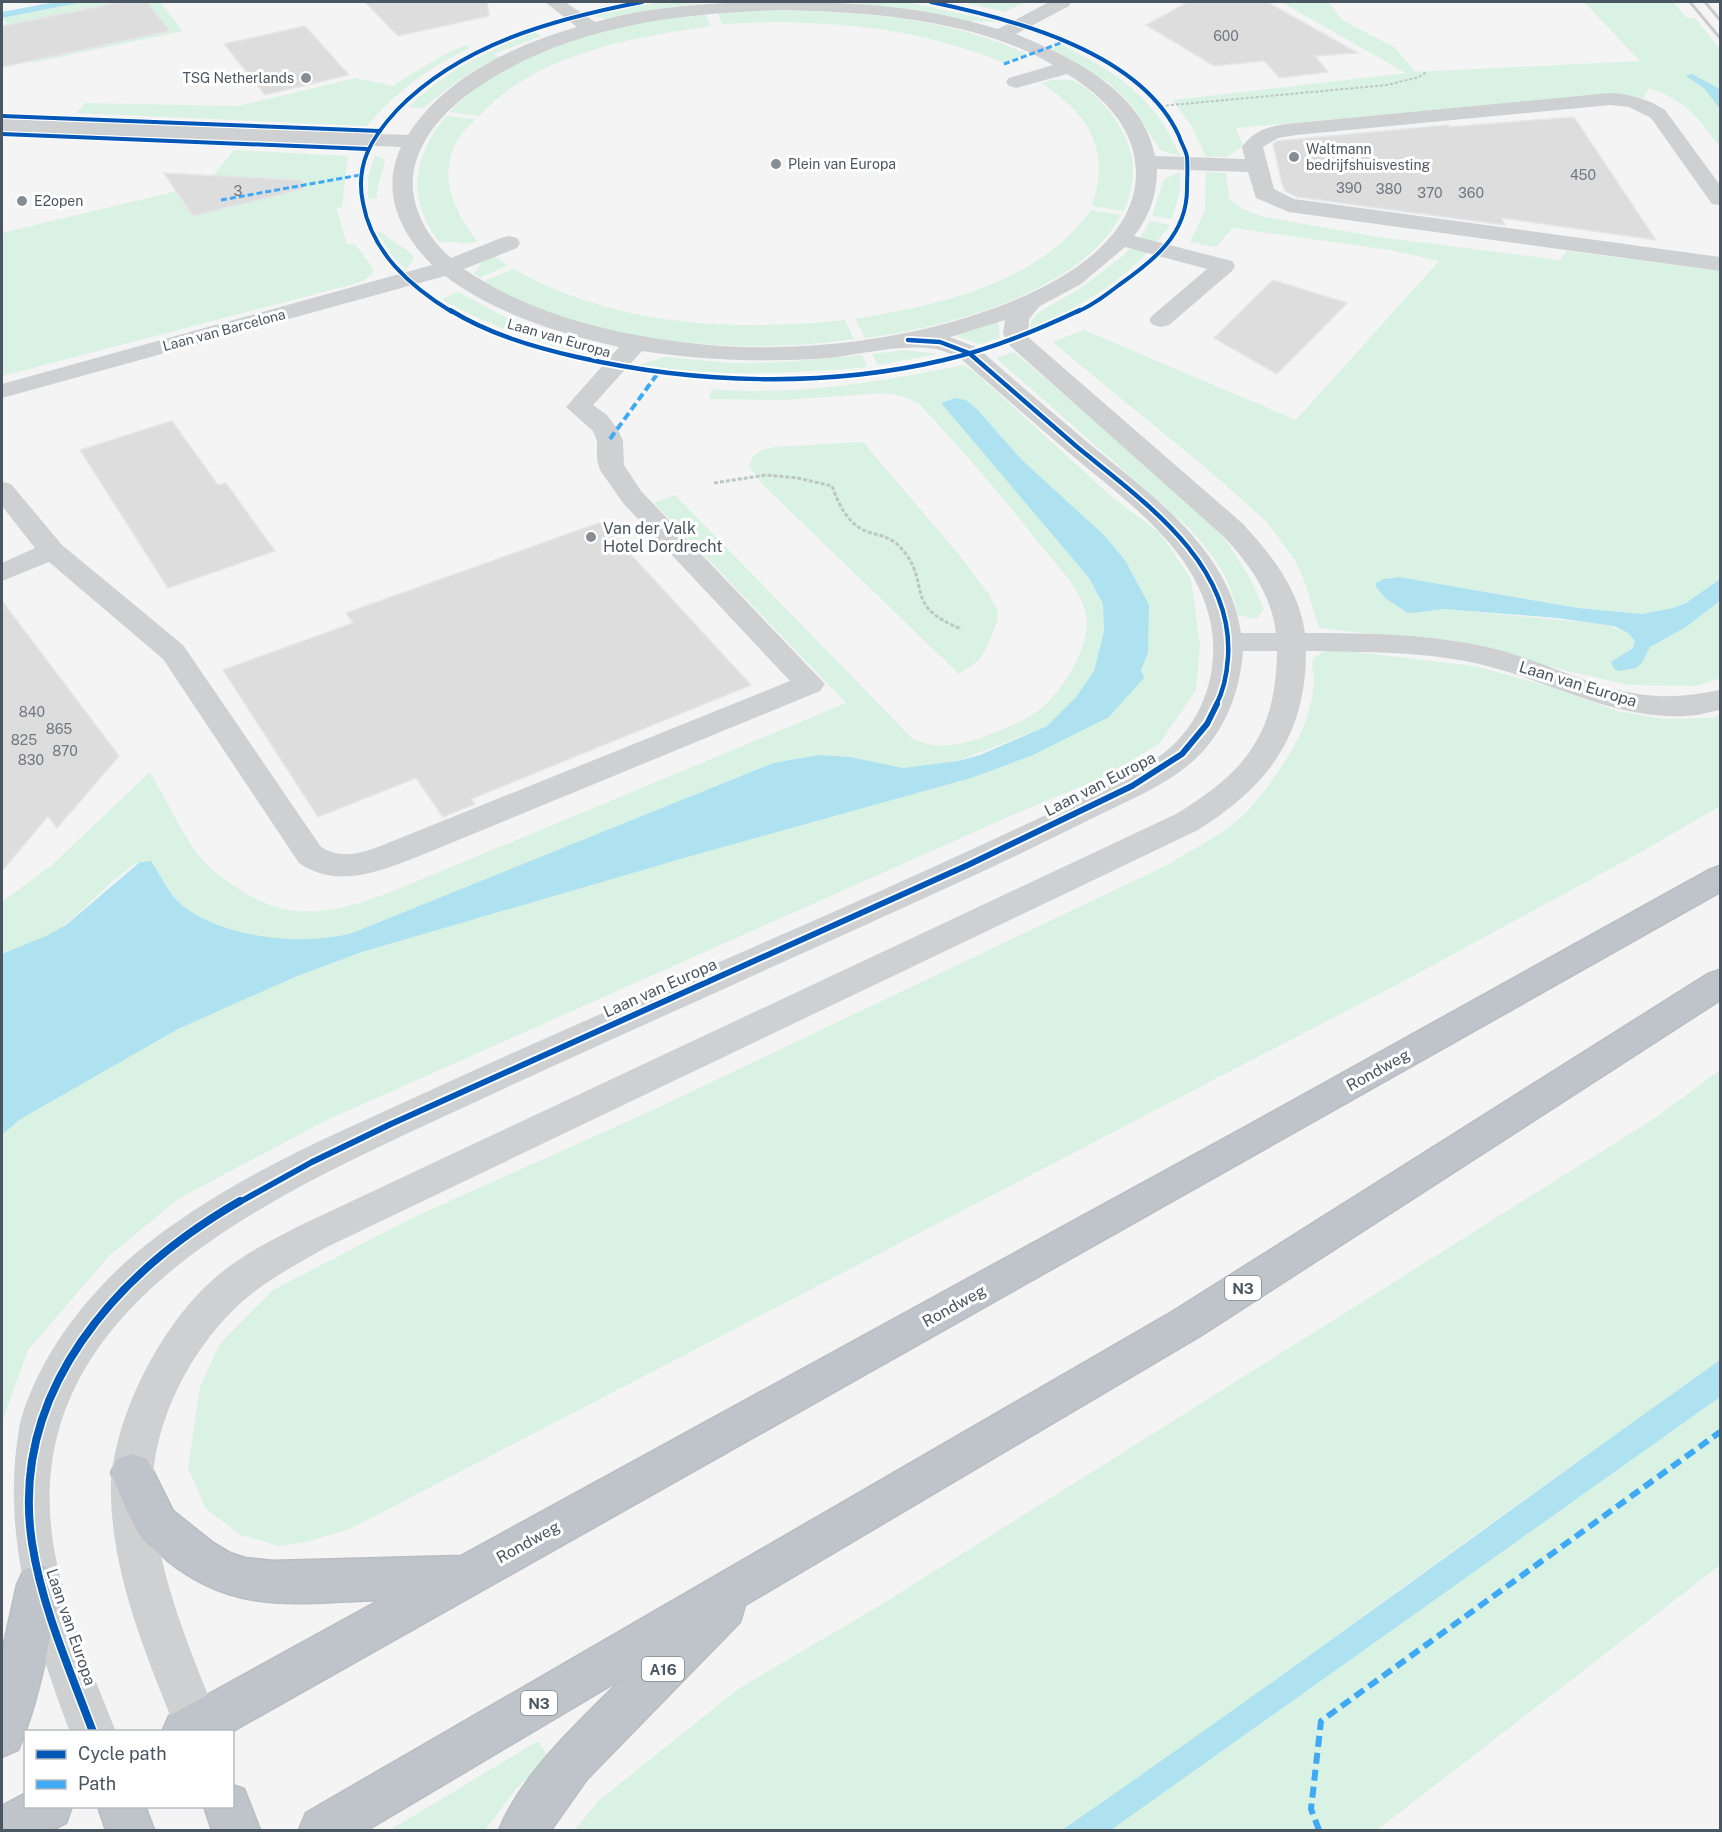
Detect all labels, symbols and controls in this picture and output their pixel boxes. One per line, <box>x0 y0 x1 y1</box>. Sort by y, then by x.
house number: 600 <box>1213 28 1239 44</box>
place label: TSG Netherlands <box>182 70 294 86</box>
marker: TSG Netherlands <box>299 71 313 85</box>
place label: Waltmann bedrijfshuisvesting <box>1306 141 1431 173</box>
marker: Waltmann bedrijfshuisvesting <box>1287 150 1301 164</box>
place label: Plein van Europa <box>788 156 896 172</box>
marker: Plein van Europa <box>769 157 783 171</box>
house number: 450 <box>1570 167 1596 183</box>
house number: 390 <box>1336 180 1362 196</box>
house number: 380 <box>1376 181 1402 197</box>
house number: 3 <box>234 183 243 199</box>
house number: 370 <box>1417 185 1443 201</box>
house number: 360 <box>1458 185 1484 201</box>
place label: E2open <box>34 193 83 209</box>
marker: E2open <box>15 194 29 208</box>
street label: Laan van Barcelona <box>161 306 287 354</box>
street label: Laan van Europa <box>505 316 613 360</box>
place label: Van der Valk Hotel Dordrecht <box>603 519 722 556</box>
marker: Van der Valk Hotel Dordrecht <box>584 530 598 544</box>
street label: Laan van Europa <box>1517 657 1639 711</box>
house number: 840 <box>19 704 45 720</box>
house number: 865 <box>46 721 72 737</box>
house number: 825 <box>11 732 37 748</box>
house number: 870 <box>52 743 78 759</box>
street label: Laan van Europa <box>1041 748 1159 820</box>
house number: 830 <box>18 752 44 768</box>
street label: Laan van Europa <box>600 954 720 1022</box>
street label: Rondweg <box>1343 1045 1413 1095</box>
road number: N3 <box>1225 1276 1261 1300</box>
street label: Rondweg <box>919 1281 989 1331</box>
street label: Rondweg <box>493 1517 563 1567</box>
street label: Laan van Europa <box>42 1566 100 1688</box>
road number: A16 <box>642 1657 684 1681</box>
road number: N3 <box>521 1691 557 1715</box>
legend <box>24 1730 234 1808</box>
text: Cycle path <box>78 1743 167 1764</box>
text: Path <box>78 1773 116 1794</box>

